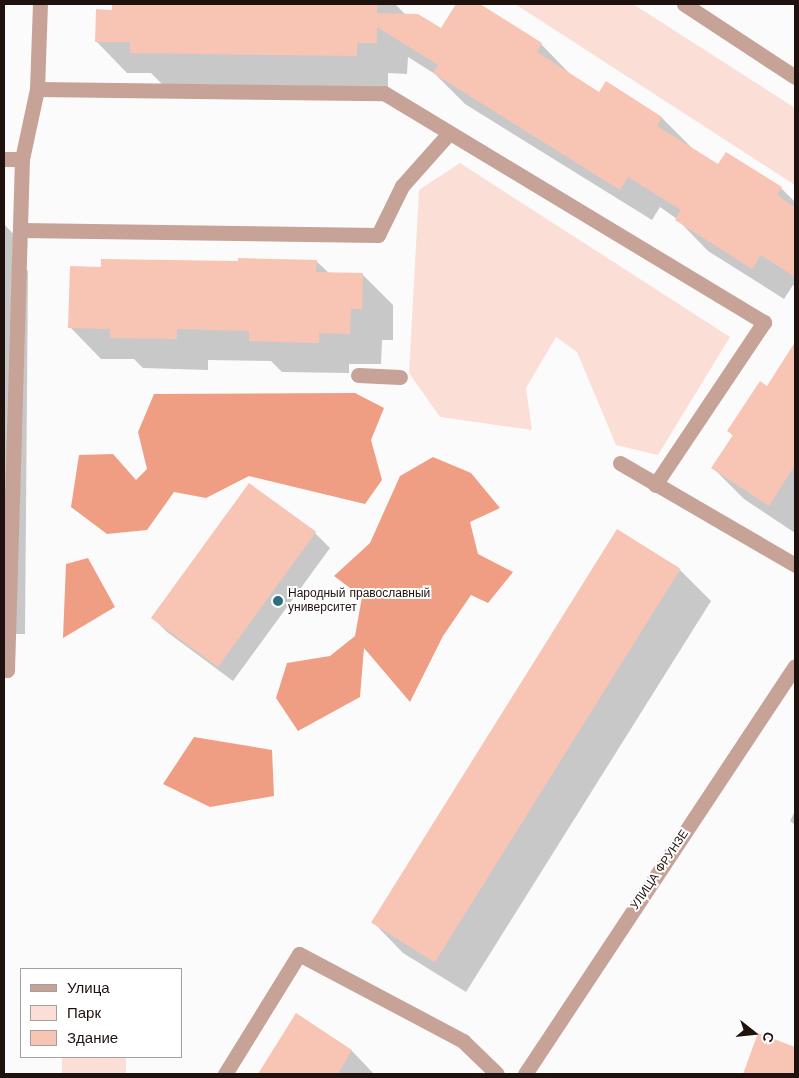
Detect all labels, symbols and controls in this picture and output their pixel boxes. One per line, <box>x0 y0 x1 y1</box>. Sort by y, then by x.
place label: Народный православный университет <box>288 587 430 615</box>
marker: Народный православный университет <box>272 595 284 607</box>
street label: УЛИЦА ФРУНЗЕ <box>628 827 692 913</box>
legend <box>20 968 182 1058</box>
text: Улица <box>67 979 110 997</box>
text: Парк <box>67 1004 101 1022</box>
north arrow <box>729 1008 779 1058</box>
text: Здание <box>67 1029 118 1047</box>
text: С <box>759 1030 778 1044</box>

